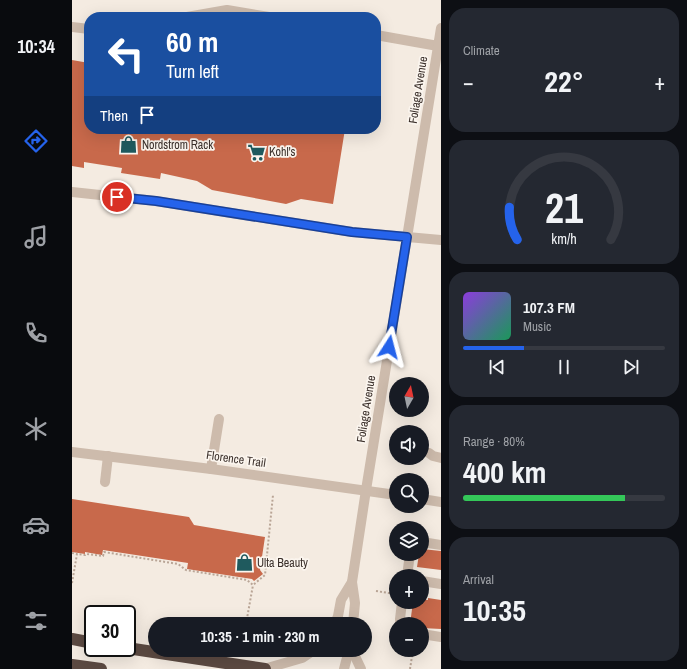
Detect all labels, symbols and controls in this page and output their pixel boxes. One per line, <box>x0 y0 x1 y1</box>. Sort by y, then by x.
text: 60 m <box>166 23 218 61</box>
icon: left <box>100 28 152 80</box>
text: 10:34 <box>17 34 55 59</box>
text: Climate <box>463 42 500 59</box>
street label: Foliage Avenue <box>405 55 431 125</box>
text: Turn left <box>166 59 219 84</box>
text: 22° <box>544 61 584 101</box>
text: − <box>463 67 474 97</box>
text: + <box>654 67 665 97</box>
icon: arrive <box>136 104 158 126</box>
text: Then <box>100 105 128 126</box>
icon: directions <box>22 127 50 155</box>
shop icon: Nordstrom Rack <box>119 135 139 155</box>
place label: Nordstrom Rack <box>142 137 213 153</box>
supermarket icon: Kohl's <box>246 142 266 162</box>
place label: Kohl's <box>269 144 296 160</box>
pin <box>100 180 134 214</box>
text: 21 <box>545 180 583 236</box>
icon: arrive <box>106 186 128 208</box>
icon: music <box>22 223 50 251</box>
text: km/h <box>551 229 577 248</box>
text: 107.3 FM <box>523 297 575 318</box>
text: Music <box>523 318 551 335</box>
icon: phone <box>22 319 50 347</box>
position arrow <box>368 326 410 368</box>
icon: previous <box>486 356 508 378</box>
icon: pause <box>553 356 575 378</box>
icon: next <box>620 356 642 378</box>
street label: Foliage Avenue <box>353 374 379 444</box>
north arrow <box>389 377 429 417</box>
map controls <box>389 377 429 657</box>
icon: climate <box>22 415 50 443</box>
button: sound <box>389 425 429 465</box>
text: Range · 80% <box>463 433 525 450</box>
street label: Florence Trail <box>205 447 267 471</box>
text: 400 km <box>463 452 546 492</box>
button: search <box>389 473 429 513</box>
icon: car <box>22 511 50 539</box>
button: layers <box>389 521 429 561</box>
shop icon: Ulta Beauty <box>234 553 254 573</box>
place label: Ulta Beauty <box>257 555 308 571</box>
button: + <box>389 569 429 609</box>
text: Arrival <box>463 571 494 588</box>
text: 10:35 <box>463 590 526 630</box>
speed limit sign: 30 <box>84 605 136 657</box>
icon: filters <box>22 607 50 635</box>
button: − <box>389 617 429 657</box>
text: 10:35 · 1 min · 230 m <box>201 626 319 647</box>

